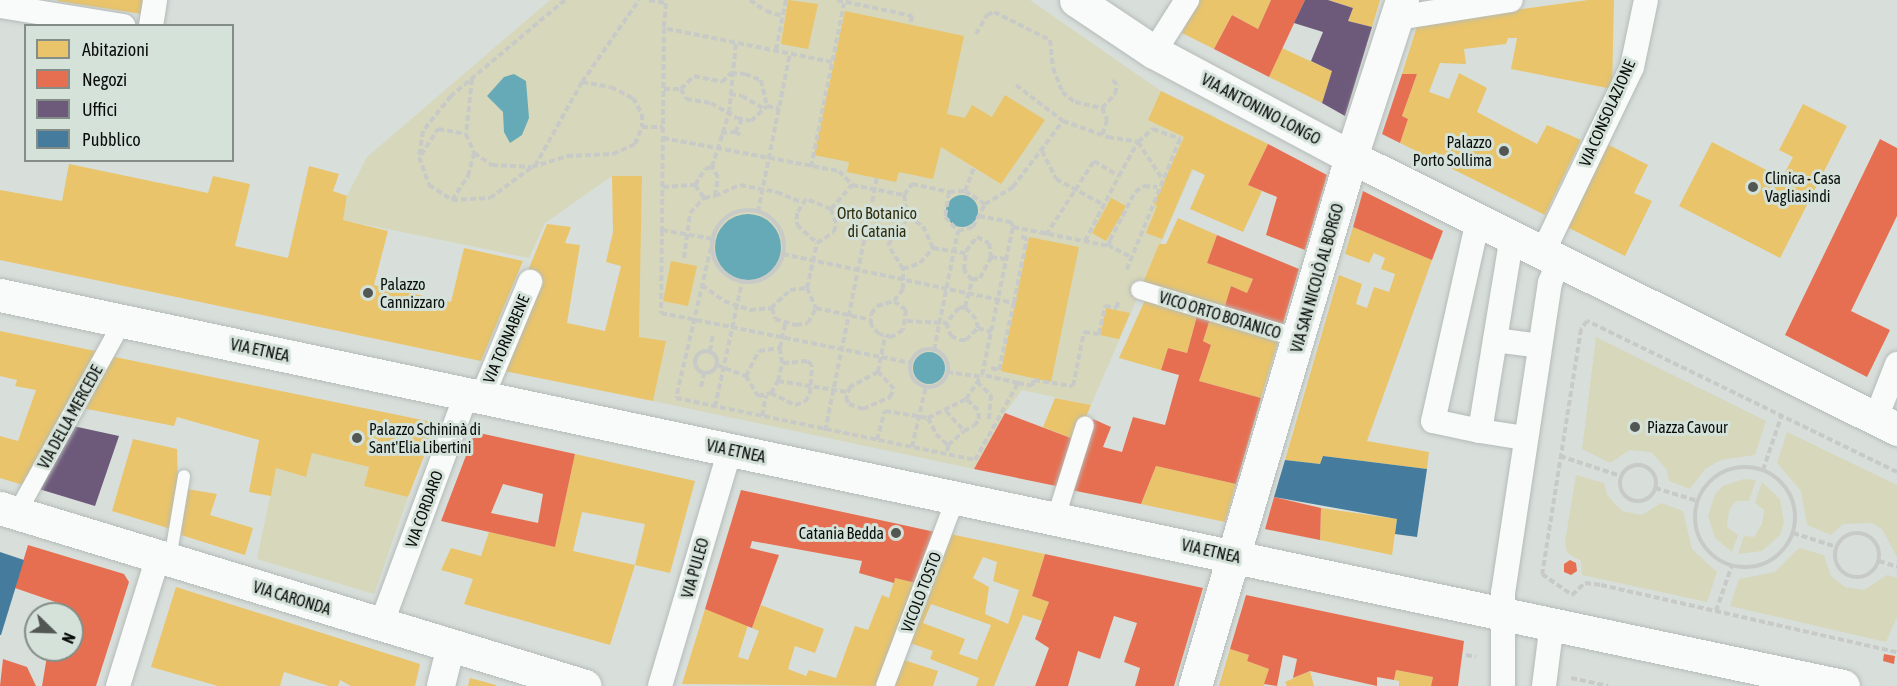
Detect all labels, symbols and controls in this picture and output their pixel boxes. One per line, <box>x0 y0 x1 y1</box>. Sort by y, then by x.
legend <box>24 24 234 162</box>
text: Abitazioni <box>82 39 149 60</box>
street label: VIA CONSOLAZIONE <box>1575 57 1639 169</box>
text: Negozi <box>82 69 127 90</box>
street label: VIA ANTONINO LONGO <box>1198 69 1324 149</box>
text: Uffici <box>82 99 117 120</box>
text: Pubblico <box>82 129 141 150</box>
place label: Palazzo Porto Sollima <box>1413 132 1492 170</box>
marker: Palazzo Porto Sollima <box>1497 144 1511 158</box>
place label: Clinica - Casa Vagliasindi <box>1765 168 1841 206</box>
marker: Clinica - Casa Vagliasindi <box>1746 180 1760 194</box>
street label: VIA SAN NICOLÒ AL BORGO <box>1287 201 1347 355</box>
park label: Orto Botanico di Catania <box>837 203 917 241</box>
place label: Palazzo Cannizzaro <box>380 274 445 312</box>
marker: Palazzo Cannizzaro <box>361 286 375 300</box>
street label: VICO ORTO BOTANICO <box>1157 287 1283 343</box>
street label: VIA TORNABENE <box>479 292 533 386</box>
street label: VIA ETNEA <box>229 334 291 366</box>
street label: VIA DELLA MERCEDE <box>34 362 106 472</box>
place label: Piazza Cavour <box>1647 417 1728 437</box>
place label: Palazzo Schininà di Sant'Elia Libertini <box>369 419 481 457</box>
marker: Piazza Cavour <box>1628 420 1642 434</box>
marker: Palazzo Schininà di Sant'Elia Libertini <box>350 431 364 445</box>
street label: VIA ETNEA <box>705 435 767 467</box>
street label: VIA CORDARO <box>401 468 447 550</box>
place label: Catania Bedda <box>799 523 884 543</box>
marker: Catania Bedda <box>889 526 903 540</box>
street label: VIA ETNEA <box>1180 535 1242 567</box>
street label: VIA PULEO <box>677 536 713 600</box>
street label: VICOLO TOSTO <box>897 549 945 635</box>
street label: VIA CARONDA <box>251 577 333 619</box>
north arrow <box>24 602 84 662</box>
text: N <box>59 630 79 646</box>

